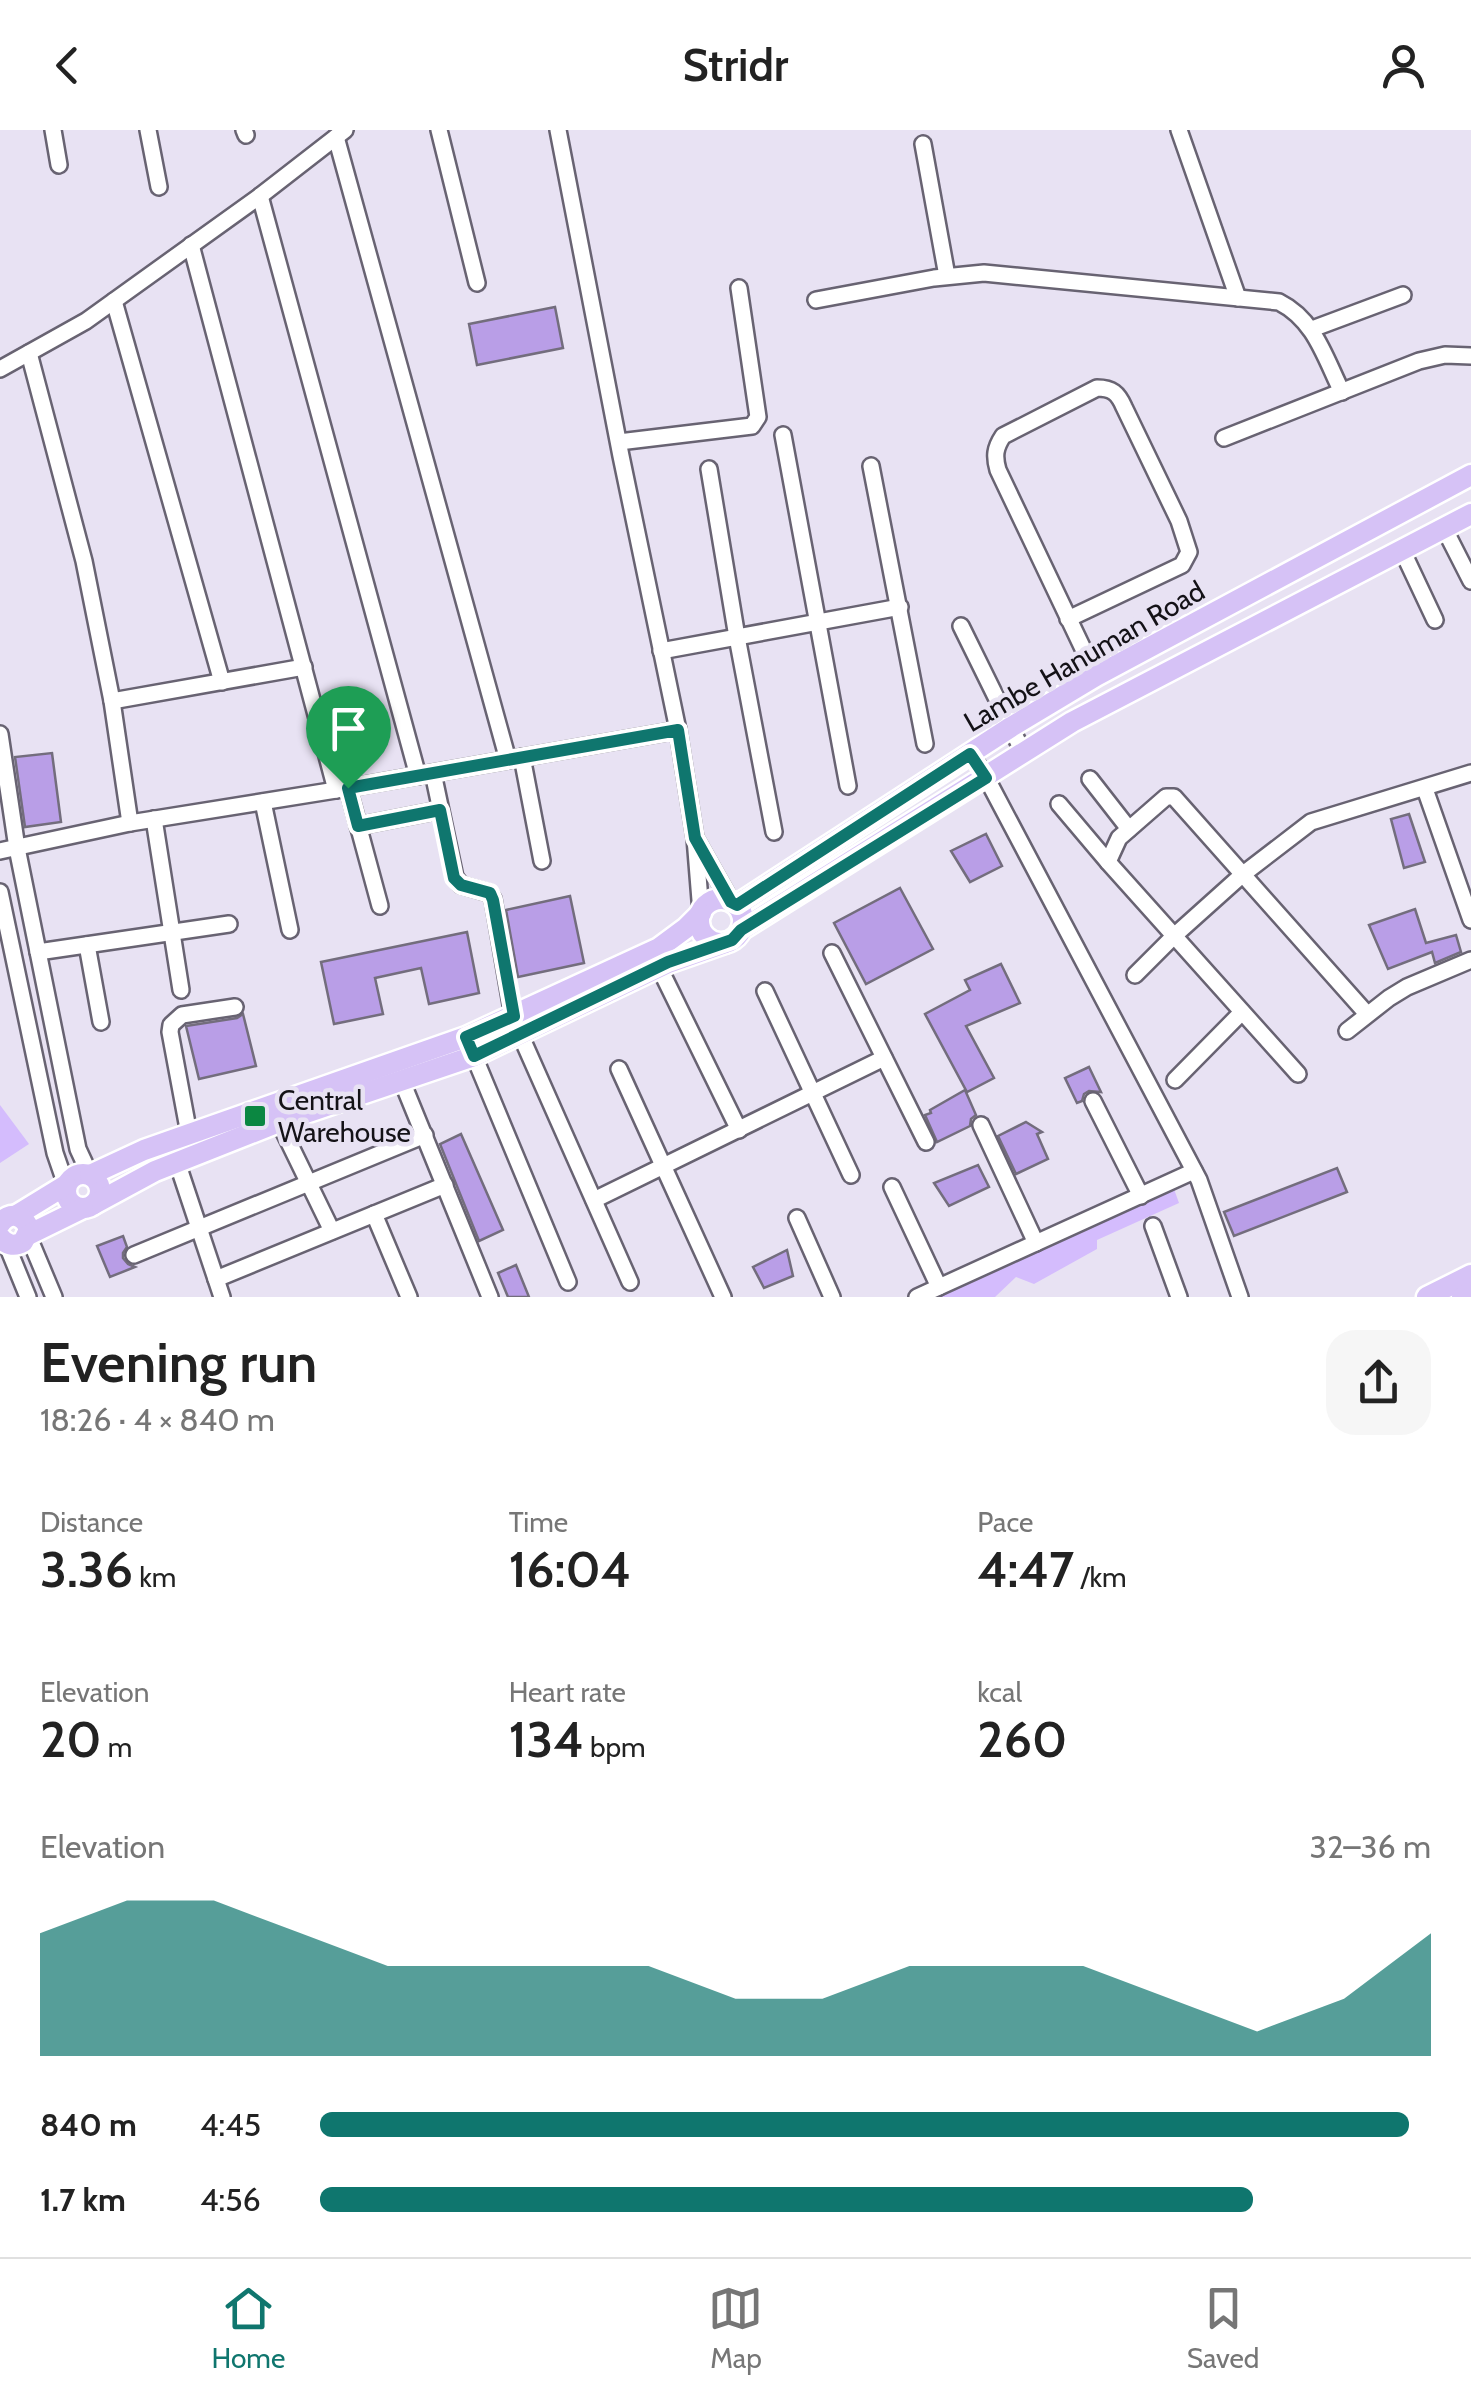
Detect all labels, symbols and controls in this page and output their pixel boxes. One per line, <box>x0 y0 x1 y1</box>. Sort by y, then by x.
icon: back <box>40 38 95 93</box>
text: Stridr <box>683 38 788 92</box>
icon: person <box>1376 38 1431 93</box>
street label: Lambe Hanuman Road <box>958 573 1210 739</box>
pin <box>306 686 391 789</box>
icon: arrive <box>321 701 376 756</box>
place label: Central Warehouse <box>278 1083 411 1149</box>
marker: Central Warehouse <box>242 1103 268 1129</box>
text: Evening run <box>40 1329 317 1396</box>
button: share <box>1326 1330 1431 1435</box>
text: 18:26 · 4 × 840 m <box>40 1400 275 1439</box>
text: Distance <box>40 1505 143 1539</box>
text: Time <box>509 1505 568 1539</box>
text: Pace <box>977 1505 1033 1539</box>
text: 3.36 <box>40 1539 133 1600</box>
text: 16:04 <box>509 1539 631 1600</box>
text: 4:47 <box>977 1539 1074 1600</box>
text: km <box>133 1560 176 1594</box>
text: /km <box>1074 1560 1127 1594</box>
text: Elevation <box>40 1675 149 1709</box>
text: Heart rate <box>509 1675 626 1709</box>
text: kcal <box>977 1675 1022 1709</box>
text: 20 <box>40 1709 102 1770</box>
text: 134 <box>509 1709 584 1770</box>
text: 260 <box>977 1709 1067 1770</box>
text: m <box>102 1730 132 1764</box>
text: bpm <box>584 1730 646 1764</box>
text: Elevation <box>40 1827 165 1866</box>
text: 32–36 m <box>1310 1827 1431 1866</box>
text: 840 m <box>40 2105 137 2144</box>
text: 4:45 <box>200 2105 261 2144</box>
text: 1.7 km <box>40 2180 126 2219</box>
text: 4:56 <box>200 2180 261 2219</box>
tab: Home <box>212 2281 285 2375</box>
tab: Map <box>708 2281 763 2375</box>
tab: Saved <box>1187 2281 1259 2375</box>

